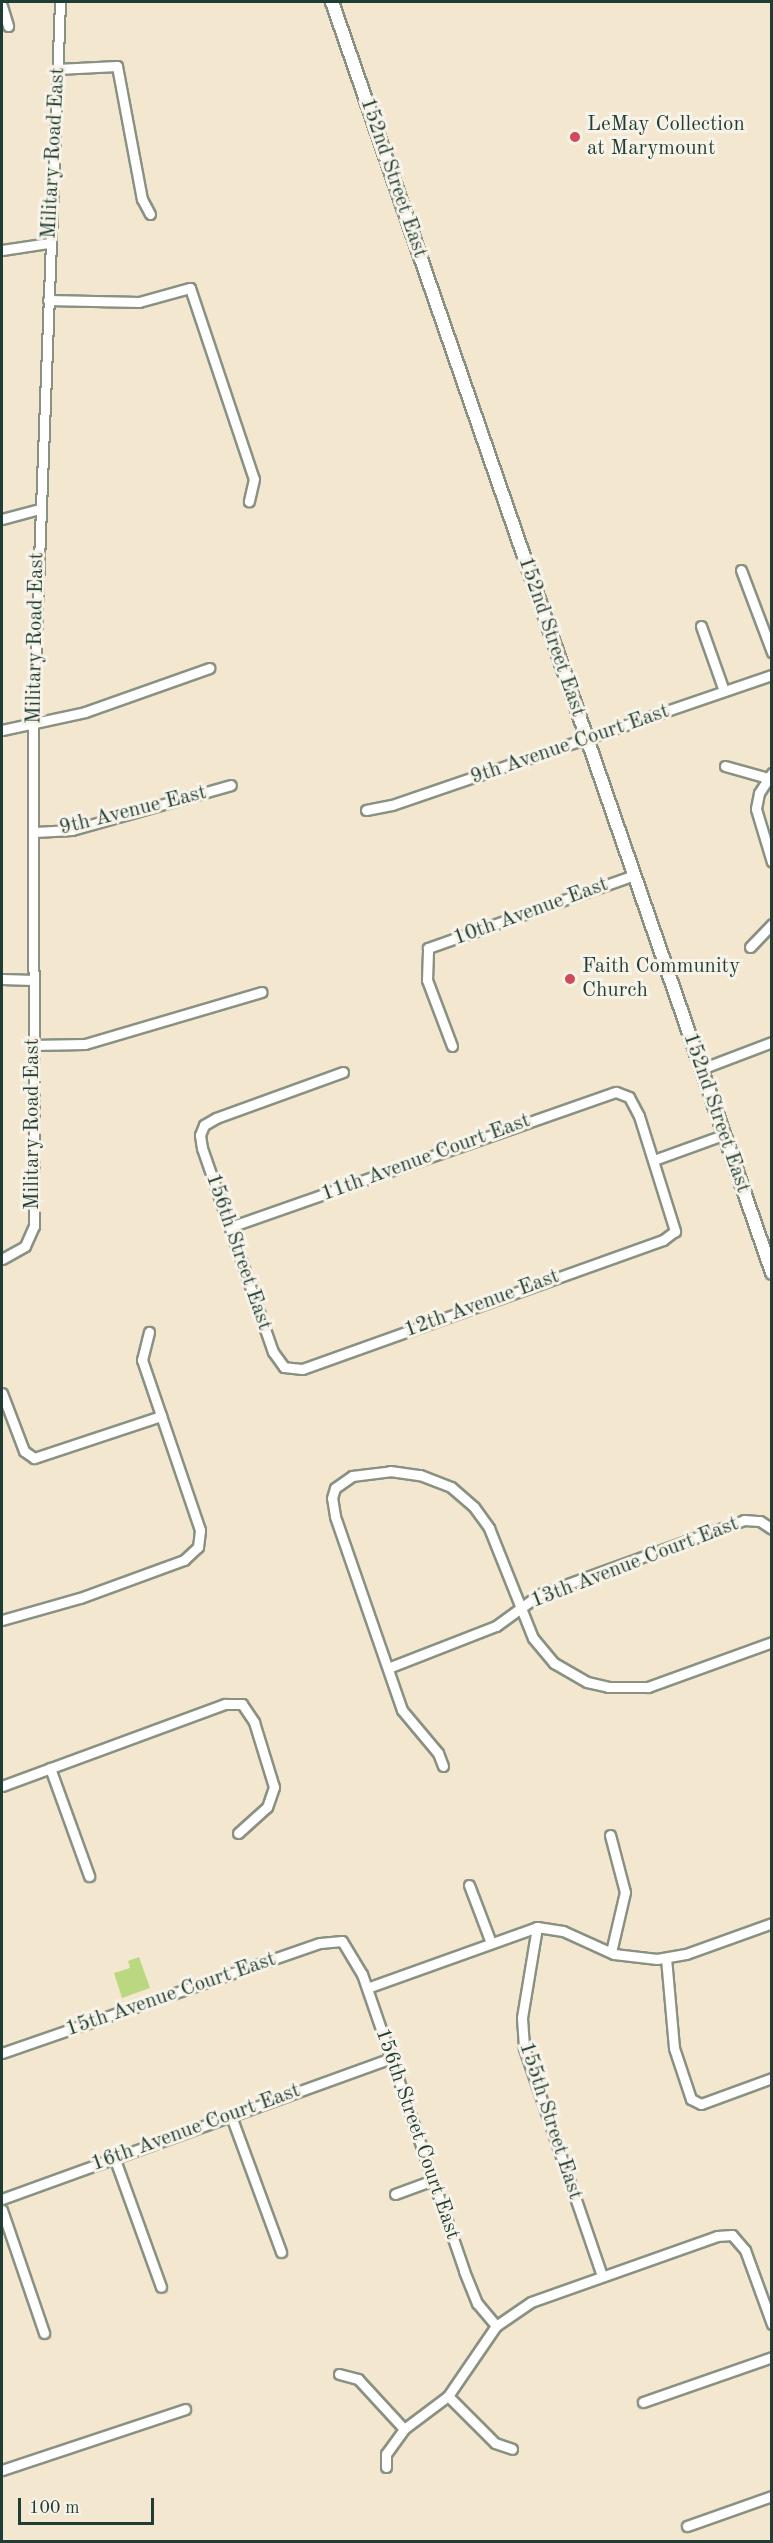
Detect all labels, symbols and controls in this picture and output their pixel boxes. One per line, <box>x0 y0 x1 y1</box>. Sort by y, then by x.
street label: Military Road East <box>37 66 71 240</box>
street label: 152nd Street East <box>354 95 432 261</box>
place label: LeMay Collection at Marymount <box>587 112 745 162</box>
marker: LeMay Collection at Marymount <box>568 130 582 144</box>
street label: Military Road East <box>22 552 50 724</box>
street label: 152nd Street East <box>512 554 590 720</box>
street label: 9th Avenue Court East <box>467 699 673 791</box>
street label: 9th Avenue East <box>57 781 209 841</box>
street label: 10th Avenue East <box>450 872 612 952</box>
place label: Faith Community Church <box>582 954 740 1004</box>
marker: Faith Community Church <box>563 972 577 986</box>
street label: 152nd Street East <box>677 1030 755 1196</box>
street label: Military Road East <box>20 1038 46 1210</box>
street label: 11th Avenue Court East <box>318 1108 534 1208</box>
street label: 156th Street East <box>199 1170 277 1334</box>
street label: 12th Avenue East <box>401 1264 563 1344</box>
street label: 13th Avenue Court East <box>528 1512 742 1614</box>
street label: 15th Avenue Court East <box>63 1947 279 2043</box>
street label: 156th Street Court East <box>369 2025 465 2243</box>
street label: 155th Street East <box>513 2039 587 2203</box>
street label: 16th Avenue Court East <box>88 2078 304 2178</box>
scale bar <box>21 2486 158 2524</box>
text: 100 m <box>29 2499 80 2517</box>

